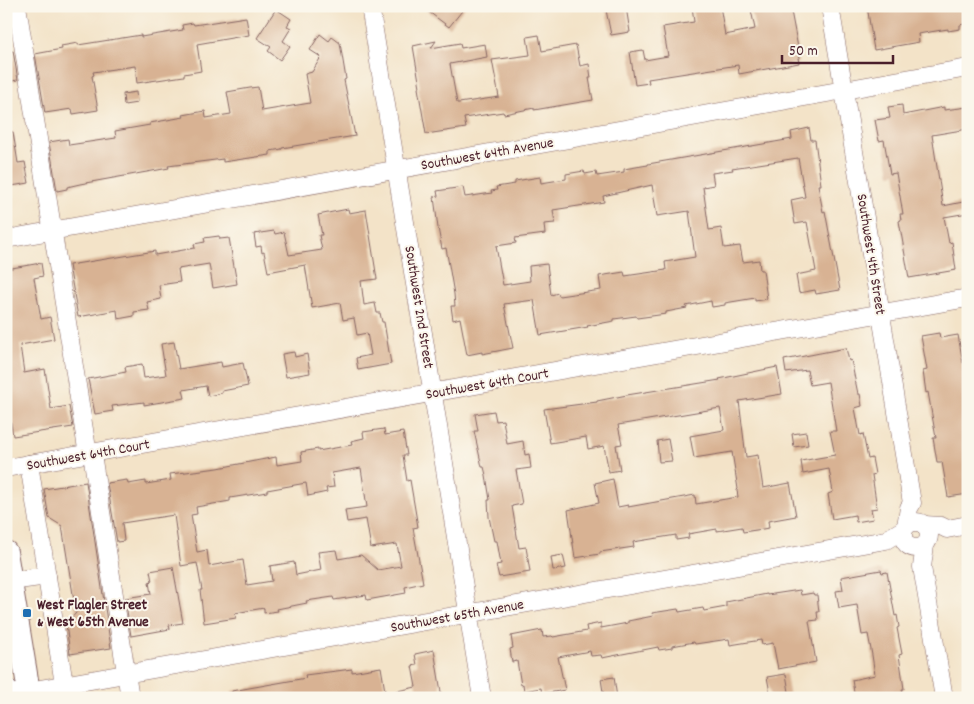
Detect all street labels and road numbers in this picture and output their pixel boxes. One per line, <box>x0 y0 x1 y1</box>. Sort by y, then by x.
street label: Southwest 64th Avenue <box>419 132 556 177</box>
street label: Southwest 4th Street <box>850 192 891 317</box>
street label: Southwest 2nd Street <box>397 244 439 371</box>
street label: Southwest 64th Court <box>424 363 551 407</box>
street label: Southwest 64th Court <box>25 434 152 478</box>
street label: Southwest 65th Avenue <box>389 594 526 640</box>

